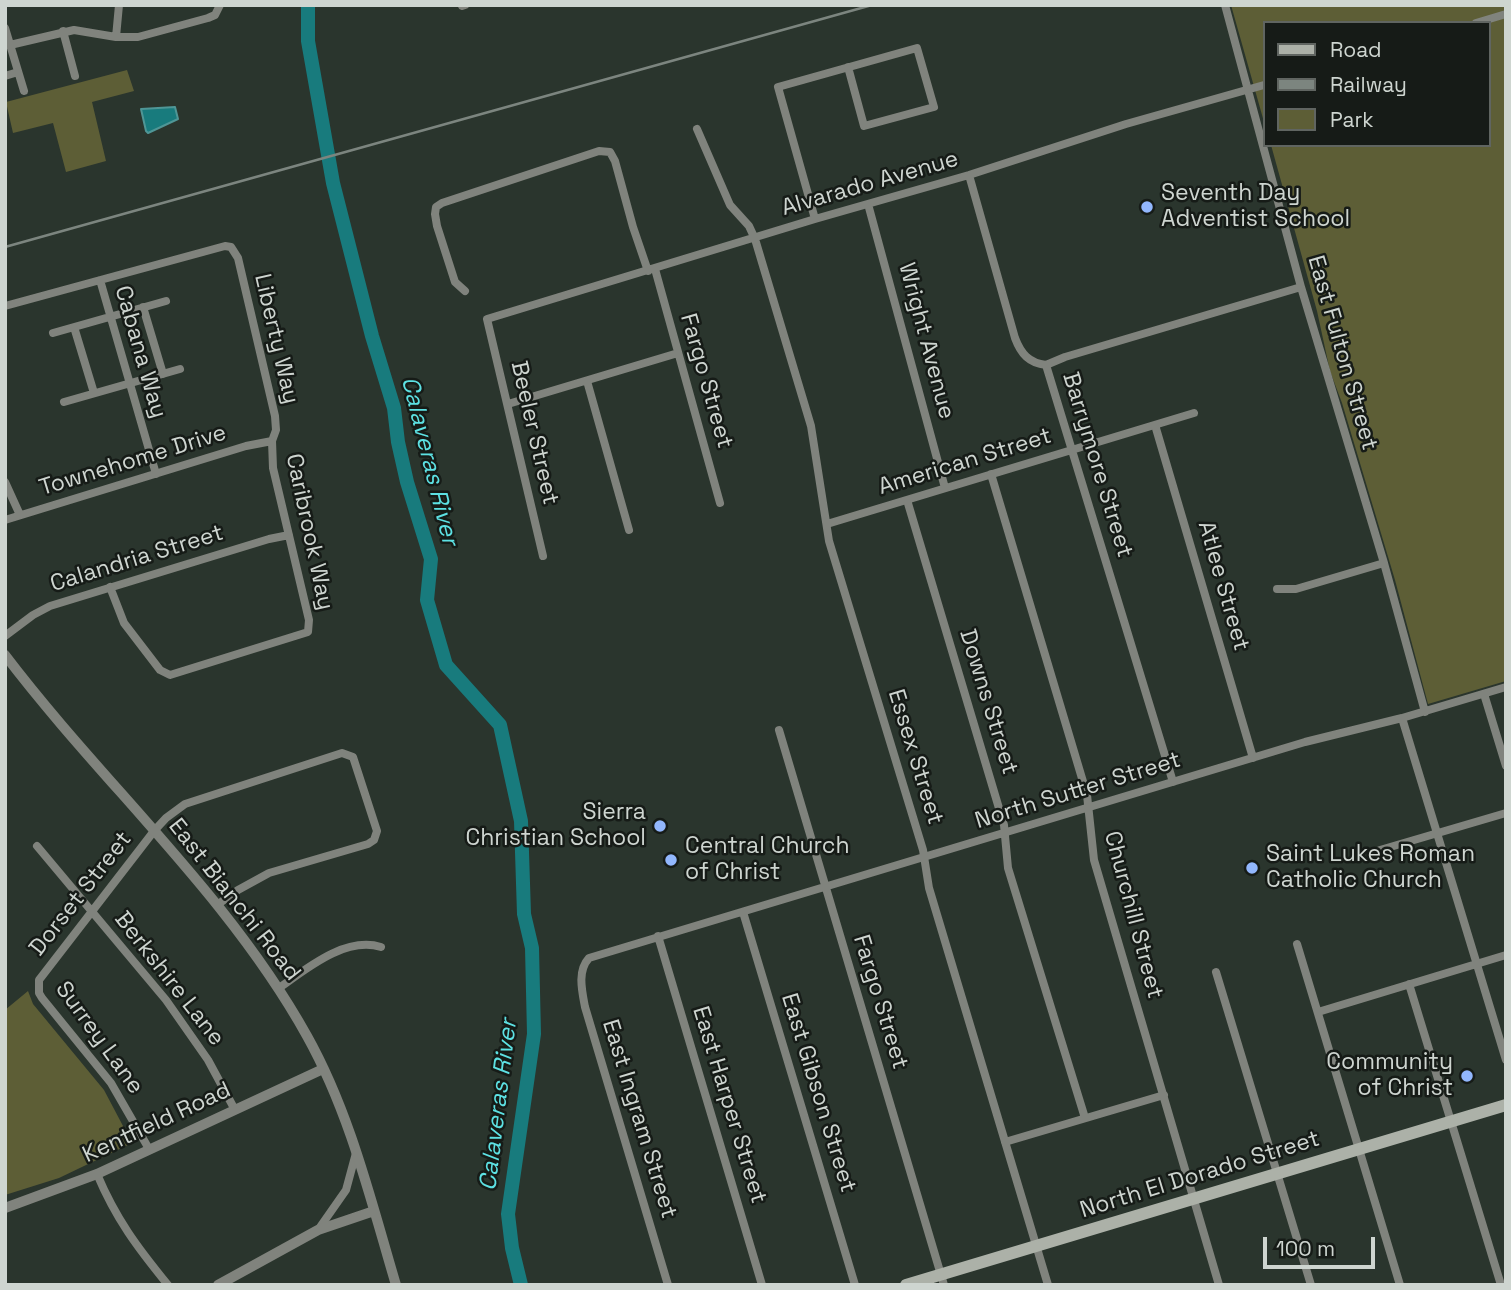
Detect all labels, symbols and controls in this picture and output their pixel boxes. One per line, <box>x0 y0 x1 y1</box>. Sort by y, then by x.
legend <box>1262 21 1490 147</box>
text: Road <box>1330 36 1382 63</box>
text: Railway <box>1330 71 1407 98</box>
text: Park <box>1330 106 1374 133</box>
street label: Alvarado Avenue <box>778 146 962 222</box>
place label: Seventh Day Adventist School <box>1161 180 1350 234</box>
marker: Seventh Day Adventist School <box>1139 199 1155 215</box>
street label: East Fulton Street <box>1301 252 1383 454</box>
street label: Wright Avenue <box>892 260 960 422</box>
street label: Liberty Way <box>248 271 304 407</box>
street label: Cabana Way <box>108 283 172 421</box>
street label: Fargo Street <box>674 310 738 452</box>
street label: Beeler Street <box>504 358 564 508</box>
street label: Barrymore Street <box>1056 369 1138 561</box>
water label: Calaveras River <box>394 374 464 548</box>
street label: Townehome Drive <box>36 419 230 503</box>
street label: American Street <box>875 423 1055 501</box>
street label: Caribrook Way <box>279 451 339 613</box>
street label: Atlee Street <box>1191 518 1255 654</box>
street label: Calandria Street <box>47 520 227 598</box>
street label: Downs Street <box>953 626 1023 778</box>
street label: Essex Street <box>881 686 949 828</box>
street label: North Sutter Street <box>972 747 1184 835</box>
place label: Sierra Christian School <box>466 799 646 853</box>
street label: East Bianchi Road <box>162 813 306 987</box>
marker: Sierra Christian School <box>652 818 668 834</box>
street label: Dorset Street <box>24 826 138 962</box>
street label: Churchill Street <box>1097 828 1169 1002</box>
place label: Central Church of Christ <box>685 833 850 887</box>
place label: Saint Lukes Roman Catholic Church <box>1266 841 1475 895</box>
marker: Central Church of Christ <box>663 852 679 868</box>
marker: Saint Lukes Roman Catholic Church <box>1244 860 1260 876</box>
street label: Berkshire Lane <box>108 906 230 1052</box>
street label: Fargo Street <box>846 932 914 1072</box>
street label: Surrey Lane <box>49 976 149 1100</box>
street label: East Gibson Street <box>775 990 861 1196</box>
street label: East Harper Street <box>686 1003 772 1207</box>
street label: East Ingram Street <box>596 1016 682 1222</box>
water label: Calaveras River <box>474 1017 524 1193</box>
place label: Community of Christ <box>1326 1049 1453 1103</box>
marker: Community of Christ <box>1459 1068 1475 1084</box>
street label: Kentfield Road <box>79 1077 235 1169</box>
street label: North El Dorado Street <box>1077 1125 1323 1225</box>
scale bar <box>1266 1224 1378 1268</box>
text: 100 m <box>1276 1235 1335 1262</box>

